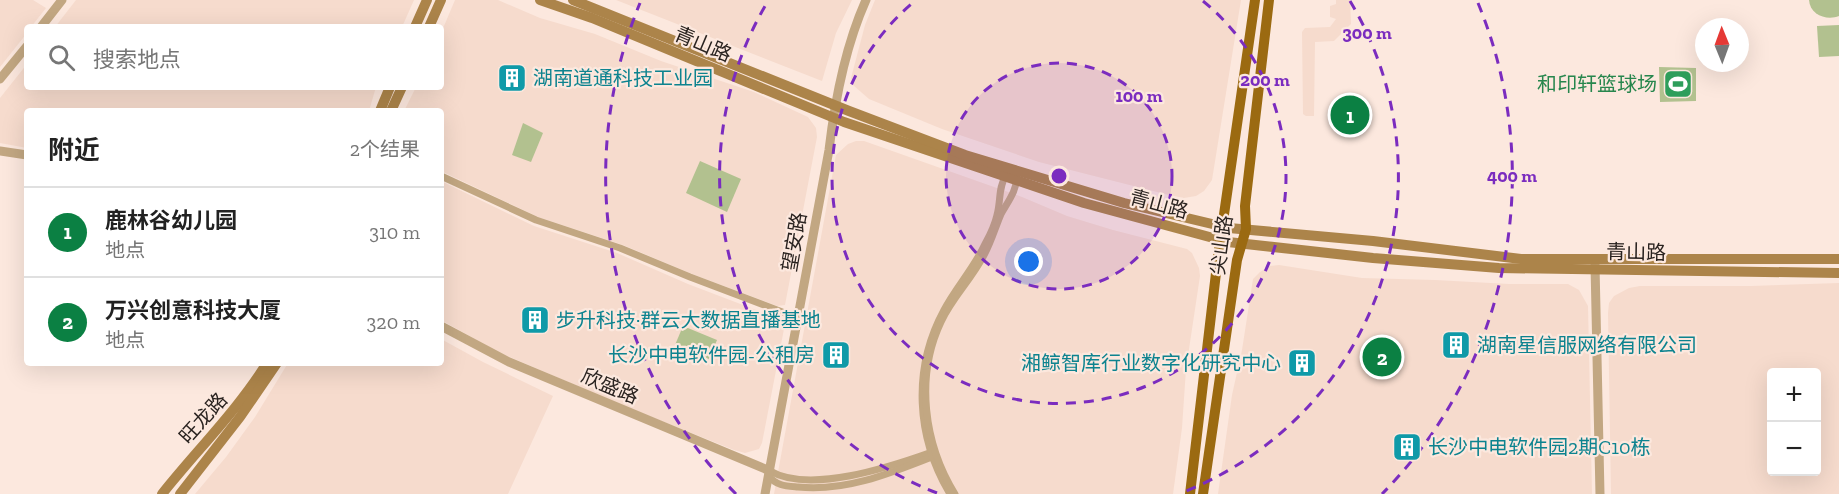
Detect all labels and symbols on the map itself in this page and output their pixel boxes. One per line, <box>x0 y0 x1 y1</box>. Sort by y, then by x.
north arrow <box>1695 18 1749 72</box>
street label: 青山路 <box>671 21 735 67</box>
text: 300 m <box>1342 22 1392 44</box>
building icon: 湖南道通科技工业园 <box>496 62 528 94</box>
place label: 湖南道通科技工业园 <box>533 66 713 90</box>
sports icon: 和印轩篮球场 <box>1662 68 1694 100</box>
text: 200 m <box>1240 69 1290 91</box>
place label: 和印轩篮球场 <box>1537 72 1657 96</box>
text: 100 m <box>1115 85 1163 107</box>
pin: 1 <box>1330 92 1370 138</box>
text: 400 m <box>1487 165 1537 187</box>
centre of rings <box>1049 166 1069 186</box>
street label: 青山路 <box>1127 185 1191 223</box>
street label: 望安路 <box>777 210 811 274</box>
street label: 尖山路 <box>1205 214 1237 276</box>
street label: 青山路 <box>1606 239 1666 265</box>
your location <box>1014 247 1043 276</box>
building icon: 步升科技·群云大数据直播基地 <box>519 304 551 336</box>
place label: 步升科技·群云大数据直播基地 <box>556 308 820 332</box>
building icon: 湖南星信服网络有限公司 <box>1440 329 1472 361</box>
place label: 湖南星信服网络有限公司 <box>1477 333 1697 357</box>
pin: 2 <box>1362 334 1402 380</box>
building icon: 长沙中电软件园-公租房 <box>820 339 852 371</box>
place label: 长沙中电软件园-公租房 <box>608 343 815 367</box>
building icon: 湘鲸智库行业数字化研究中心 <box>1286 347 1318 379</box>
place label: 湘鲸智库行业数字化研究中心 <box>1021 351 1281 375</box>
street label: 欣盛路 <box>578 363 642 409</box>
street label: 旺龙路 <box>174 388 232 448</box>
building icon: 长沙中电软件园2期C10栋 <box>1391 431 1423 463</box>
place label: 长沙中电软件园2期C10栋 <box>1428 435 1650 459</box>

